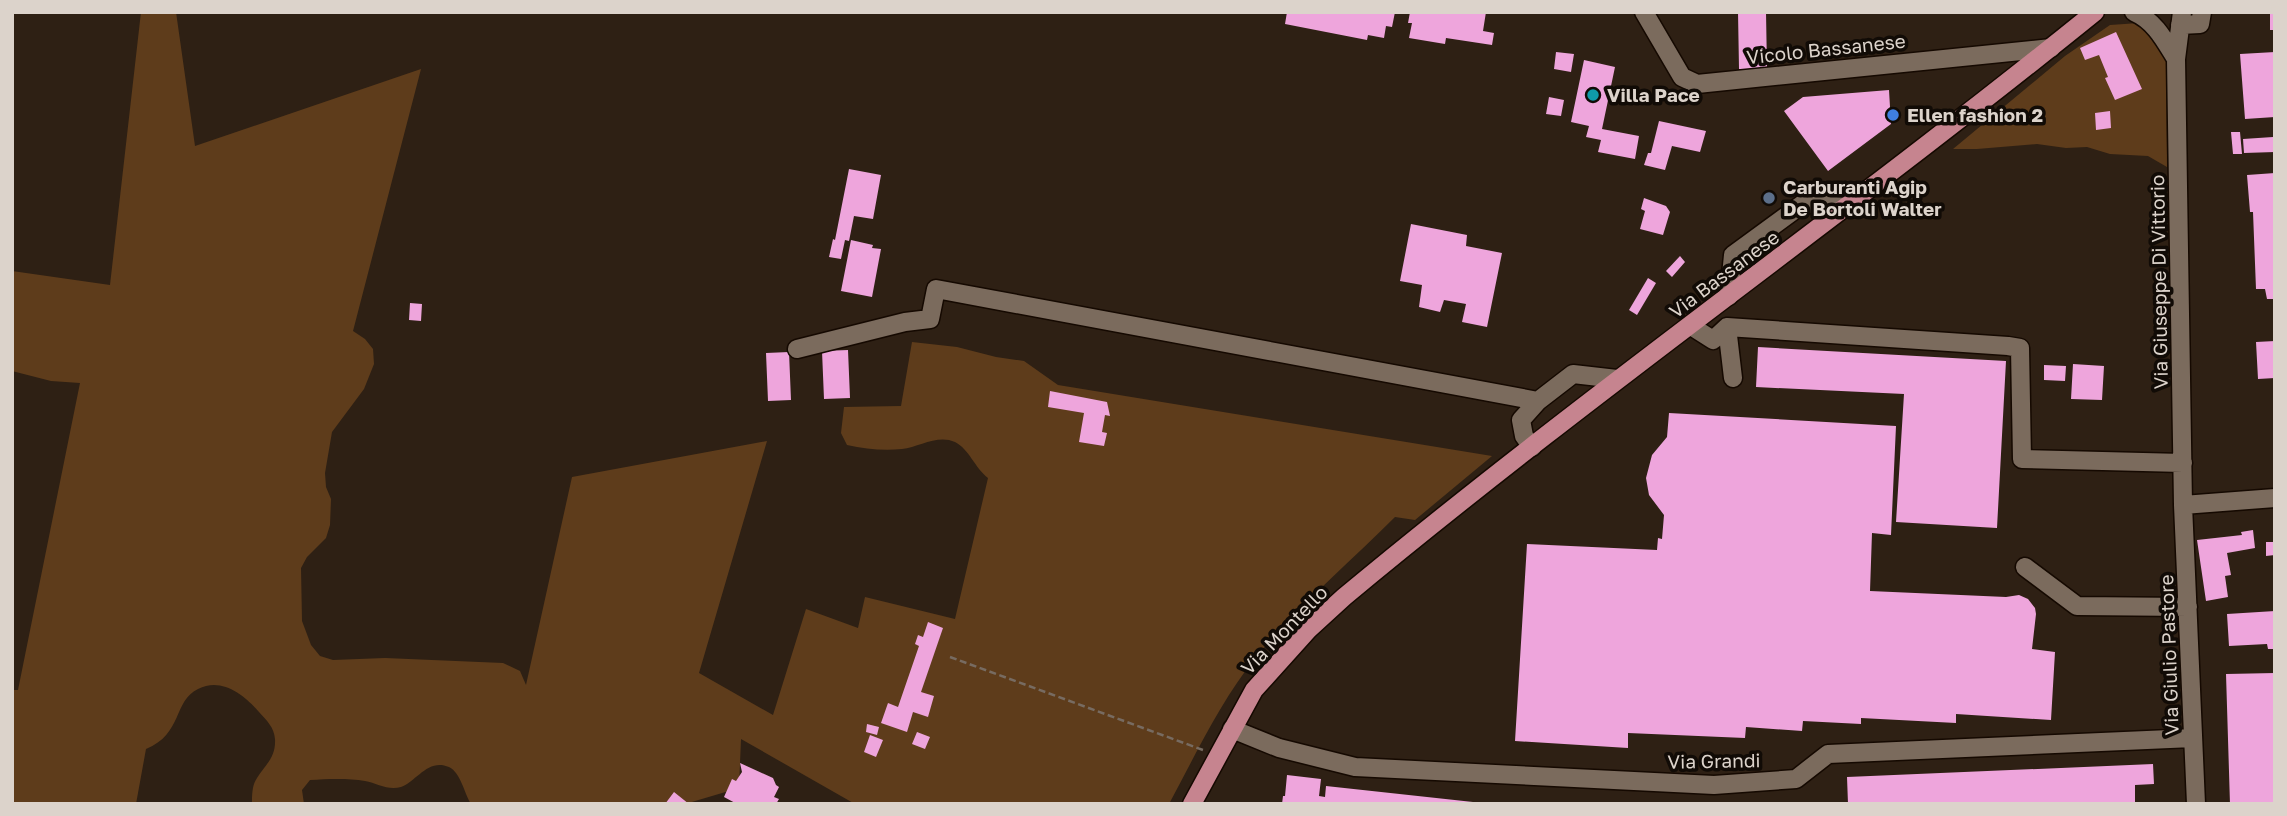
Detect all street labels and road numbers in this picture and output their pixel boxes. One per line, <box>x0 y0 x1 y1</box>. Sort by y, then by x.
street label: Vicolo Bassanese <box>1745 29 1907 68</box>
street label: Via Giuseppe Di Vittorio <box>2145 174 2172 390</box>
street label: Via Bassanese <box>1664 225 1783 322</box>
street label: Via Giulio Pastore <box>2154 574 2183 736</box>
street label: Via Montello <box>1236 580 1332 679</box>
street label: Via Grandi <box>1667 748 1761 773</box>

